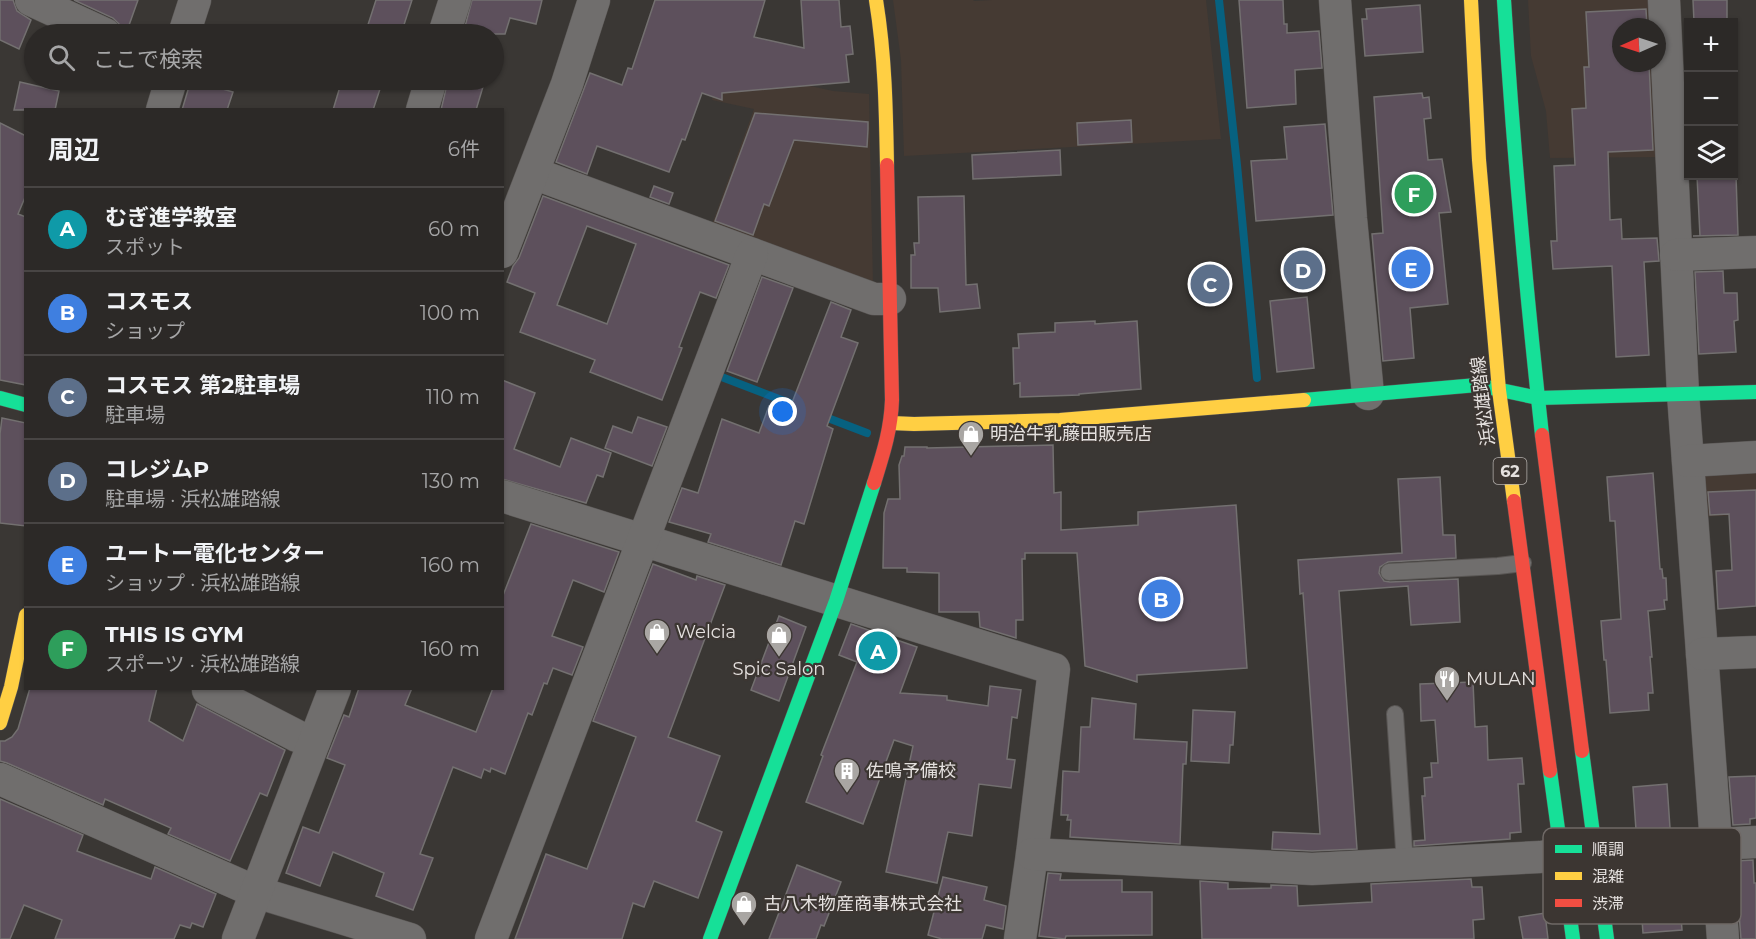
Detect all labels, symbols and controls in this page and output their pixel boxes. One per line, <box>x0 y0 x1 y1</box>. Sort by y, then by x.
north arrow <box>1612 18 1666 72</box>
map controls <box>1684 18 1738 180</box>
button: + <box>1684 18 1738 72</box>
search box <box>24 24 504 90</box>
icon: search <box>45 41 78 74</box>
text: ここで検索 <box>93 46 203 73</box>
button: − <box>1684 72 1738 126</box>
button: layers <box>1684 126 1738 180</box>
text: 周辺 <box>48 134 100 166</box>
text: 6件 <box>448 137 480 161</box>
pin: F <box>1394 172 1434 216</box>
text: むぎ進学教室 <box>105 204 237 231</box>
text: A <box>60 217 75 241</box>
text: 60 m <box>428 217 480 241</box>
text: スポット <box>105 235 185 259</box>
pin: E <box>1392 246 1430 292</box>
pin: D <box>1284 248 1322 292</box>
pin: C <box>1190 262 1230 306</box>
text: コスモス <box>105 288 193 315</box>
text: B <box>60 301 75 325</box>
text: 100 m <box>420 301 480 325</box>
text: ショップ <box>105 319 185 343</box>
street label: 浜松雄踏線 <box>1467 355 1499 447</box>
text: コスモス 第2駐車場 <box>105 372 300 399</box>
text: C <box>60 385 75 409</box>
text: 110 m <box>426 385 480 409</box>
your location <box>768 397 797 426</box>
text: 駐車場 <box>105 403 165 427</box>
shop icon: 明治牛乳藤田販売店 <box>956 419 986 457</box>
place label: 明治牛乳藤田販売店 <box>990 423 1152 445</box>
text: コレジムP <box>105 456 209 483</box>
road number: 62 <box>1494 458 1526 484</box>
text: D <box>59 469 76 493</box>
text: 130 m <box>422 469 480 493</box>
text: 駐車場 · 浜松雄踏線 <box>105 487 281 511</box>
text: ユートー電化センター <box>105 540 325 567</box>
text: E <box>61 553 74 577</box>
text: 160 m <box>421 553 480 577</box>
text: ショップ · 浜松雄踏線 <box>105 571 301 595</box>
pin: B <box>1142 576 1180 622</box>
shop icon: Welcia <box>642 617 672 655</box>
shop icon: Spic Salon <box>764 620 794 658</box>
text: THIS IS GYM <box>105 621 244 648</box>
place label: Welcia <box>676 621 736 643</box>
pin: A <box>858 628 898 674</box>
text: F <box>61 637 74 661</box>
text: 160 m <box>421 637 480 661</box>
text: スポーツ · 浜松雄踏線 <box>105 652 300 676</box>
place label: Spic Salon <box>733 658 825 680</box>
restaurant icon: MULAN <box>1432 664 1462 702</box>
place label: MULAN <box>1466 668 1536 690</box>
building icon: 佐鳴予備校 <box>832 756 862 794</box>
place label: 佐鳴予備校 <box>866 760 956 782</box>
legend <box>1543 828 1741 924</box>
text: 順調 <box>1592 840 1624 859</box>
text: 混雑 <box>1592 867 1624 886</box>
shop icon: 古八木物産商事株式会社 <box>729 889 759 927</box>
place label: 古八木物産商事株式会社 <box>764 893 962 915</box>
text: 渋滞 <box>1592 894 1624 913</box>

